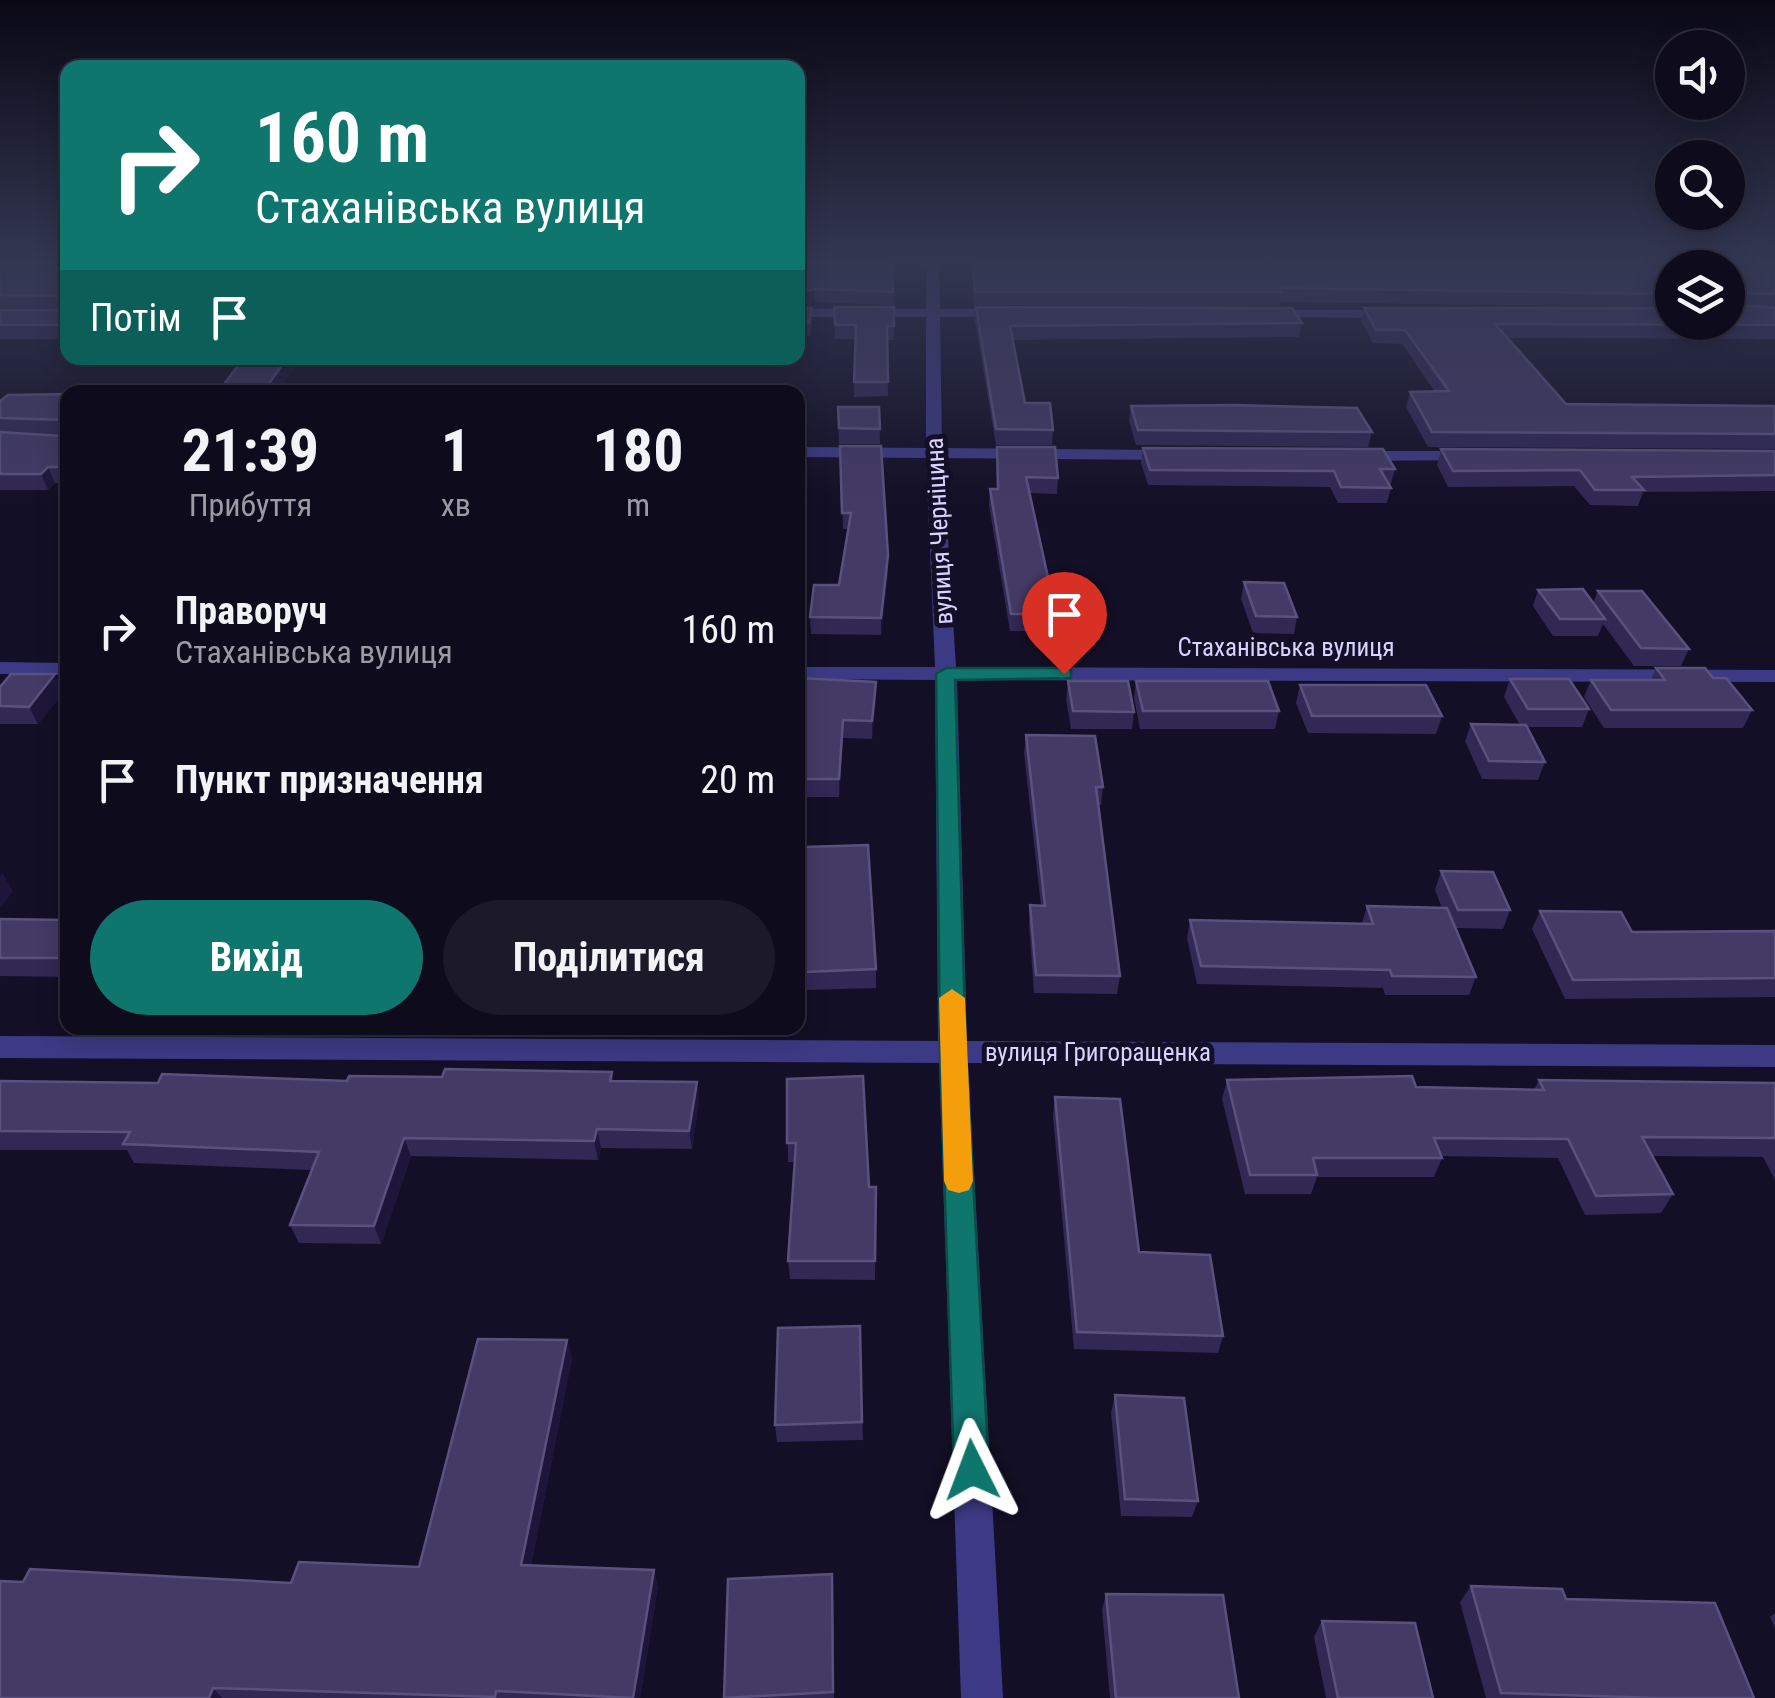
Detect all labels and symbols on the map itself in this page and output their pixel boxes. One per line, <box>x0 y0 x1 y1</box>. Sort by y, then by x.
street label: вулиця Черніцина <box>920 437 958 625</box>
pin <box>1022 572 1107 675</box>
street label: Стаханівська вулиця <box>1178 633 1394 662</box>
street label: вулиця Григоращенка <box>985 1038 1211 1067</box>
position arrow <box>920 1418 1024 1522</box>

